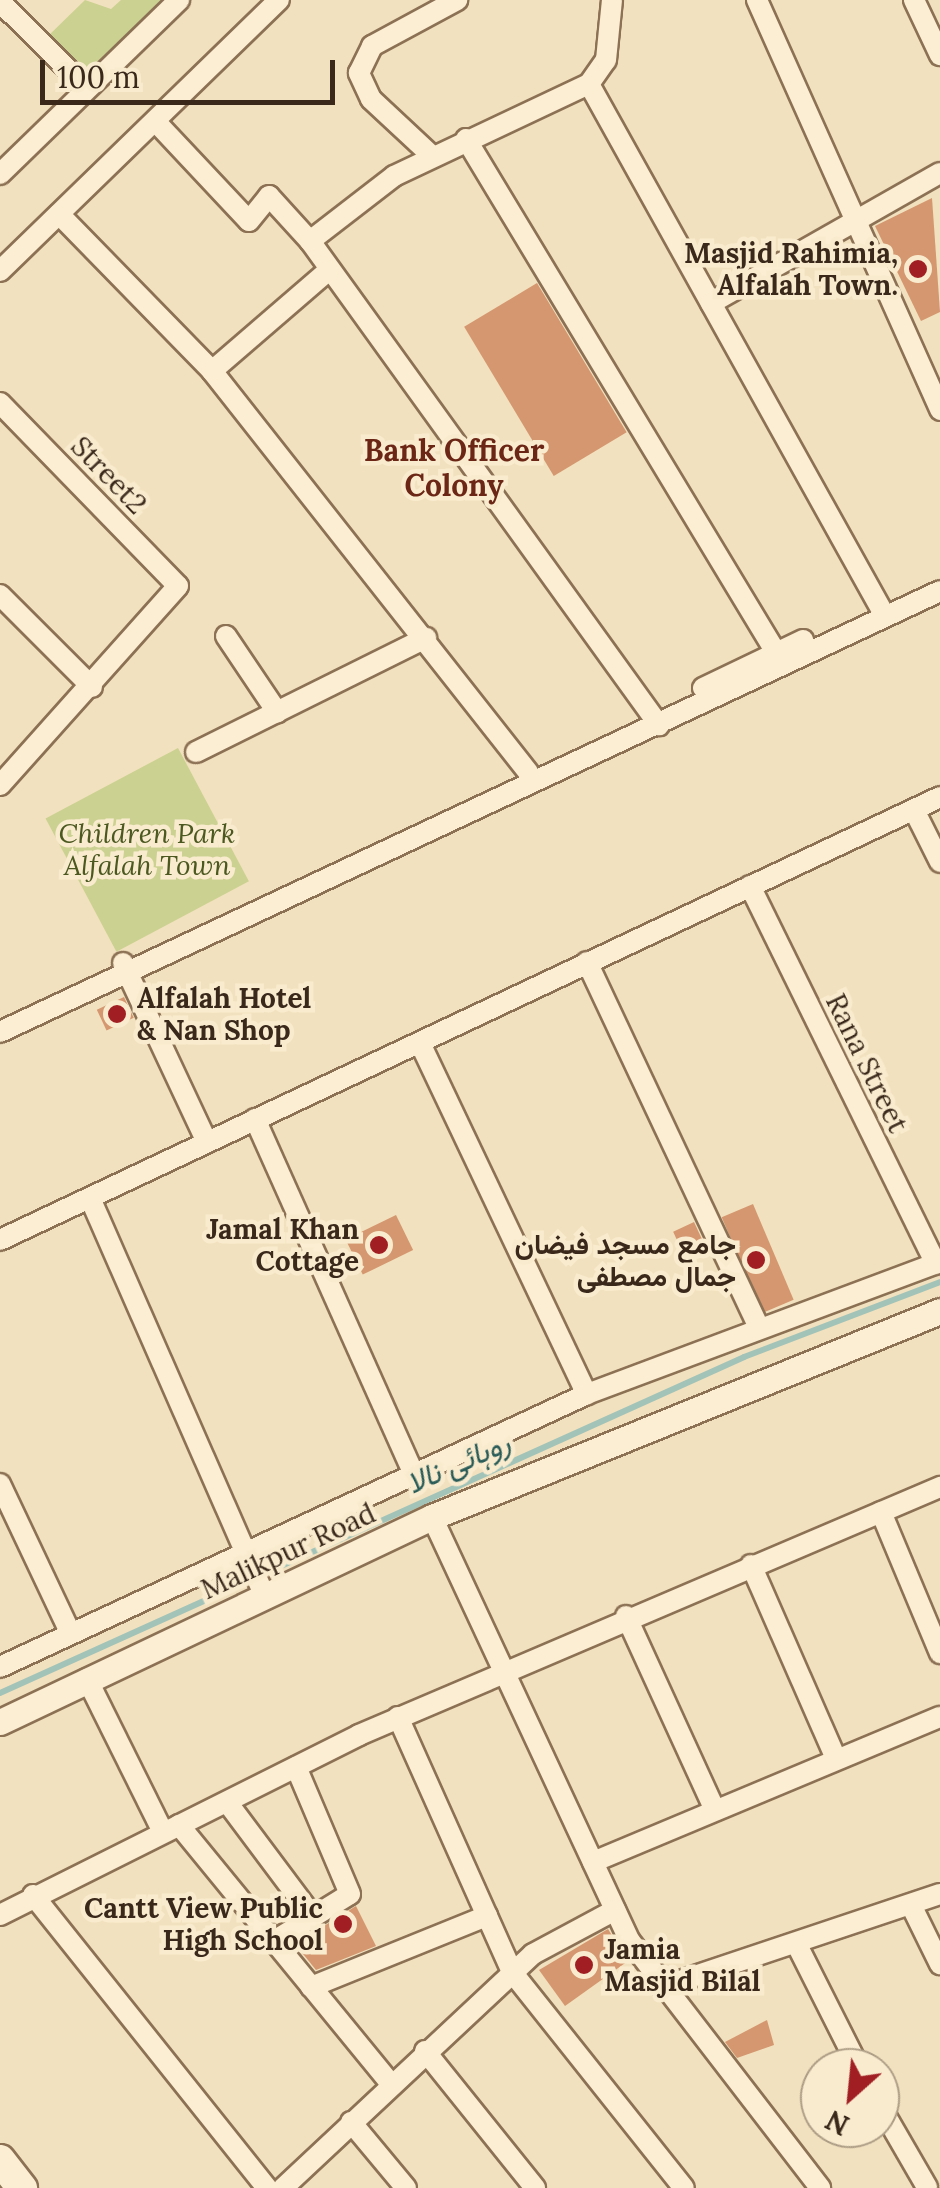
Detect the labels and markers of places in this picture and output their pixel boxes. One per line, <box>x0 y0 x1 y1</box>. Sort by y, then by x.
place label: Masjid Rahimia, Alfalah Town. <box>684 236 898 302</box>
marker: Masjid Rahimia, Alfalah Town. <box>907 258 929 280</box>
place label: Alfalah Hotel & Nan Shop <box>137 981 311 1047</box>
marker: Alfalah Hotel & Nan Shop <box>106 1003 128 1025</box>
place label: Jamal Khan Cottage <box>206 1212 359 1278</box>
place label: جامع مسجد فیضان جمال مصطفی <box>515 1227 736 1293</box>
marker: Jamal Khan Cottage <box>368 1234 390 1256</box>
marker: جامع مسجد فیضان جمال مصطفی <box>745 1249 767 1271</box>
place label: Cantt View Public High School <box>84 1891 323 1957</box>
marker: Cantt View Public High School <box>332 1913 354 1935</box>
place label: Jamia Masjid Bilal <box>604 1932 760 1998</box>
marker: Jamia Masjid Bilal <box>573 1954 595 1976</box>

